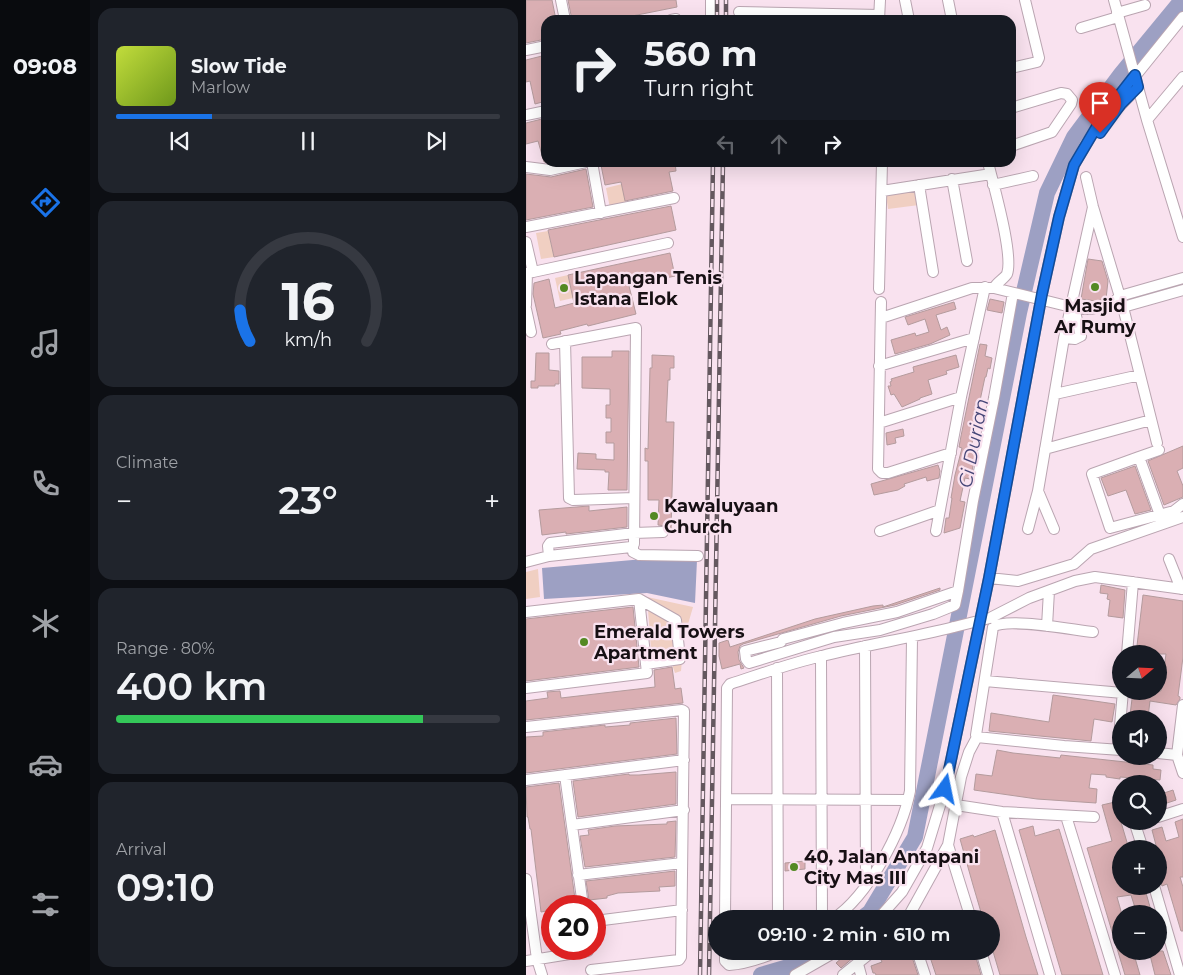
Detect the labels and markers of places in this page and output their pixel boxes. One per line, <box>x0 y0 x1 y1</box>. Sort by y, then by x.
pin <box>1079 82 1121 133</box>
place label: Lapangan Tenis Istana Elok <box>574 267 723 310</box>
marker: Masjid Ar Rumy <box>1089 281 1101 293</box>
marker: Lapangan Tenis Istana Elok <box>558 282 570 294</box>
place label: Masjid Ar Rumy <box>1053 295 1136 338</box>
place label: Kawaluyaan Church <box>664 495 778 538</box>
marker: Kawaluyaan Church <box>648 510 660 522</box>
place label: Emerald Towers Apartment <box>593 621 745 664</box>
marker: Emerald Towers Apartment <box>578 636 590 648</box>
place label: 40, Jalan Antapani City Mas III <box>804 846 979 889</box>
marker: 40, Jalan Antapani City Mas III <box>788 861 800 873</box>

